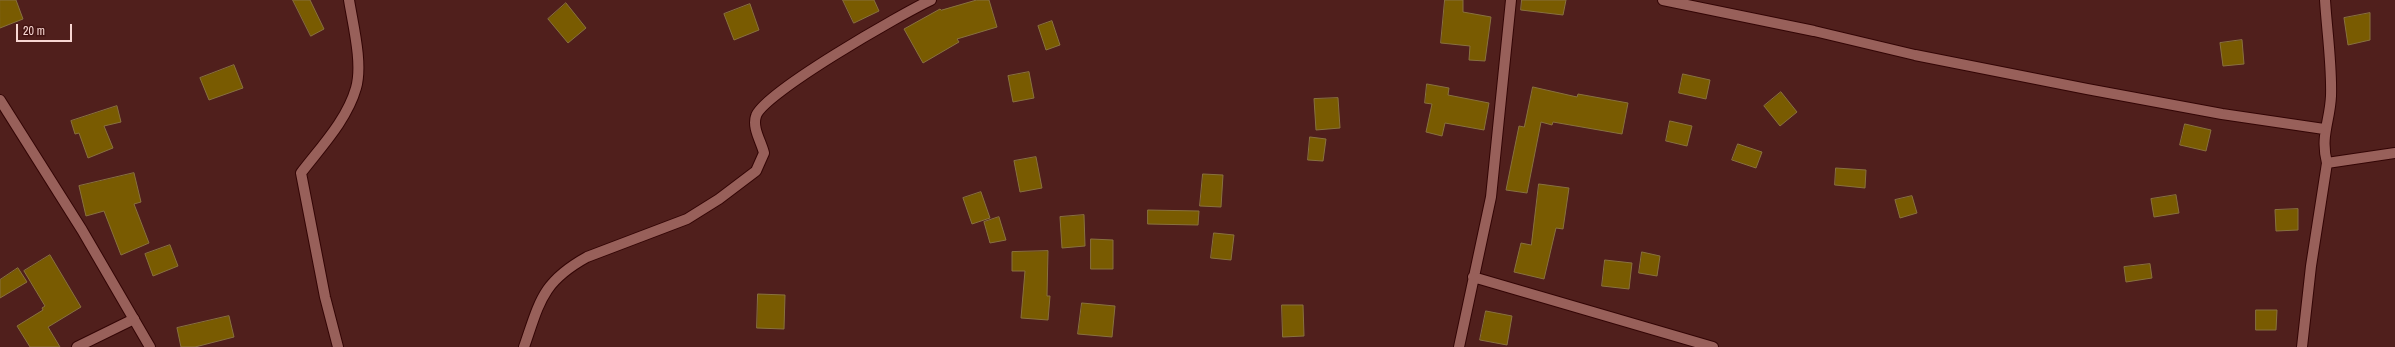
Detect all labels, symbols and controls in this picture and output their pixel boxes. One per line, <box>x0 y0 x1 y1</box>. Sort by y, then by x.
scale bar <box>18 16 74 42</box>
text: 20 m <box>23 23 45 39</box>

